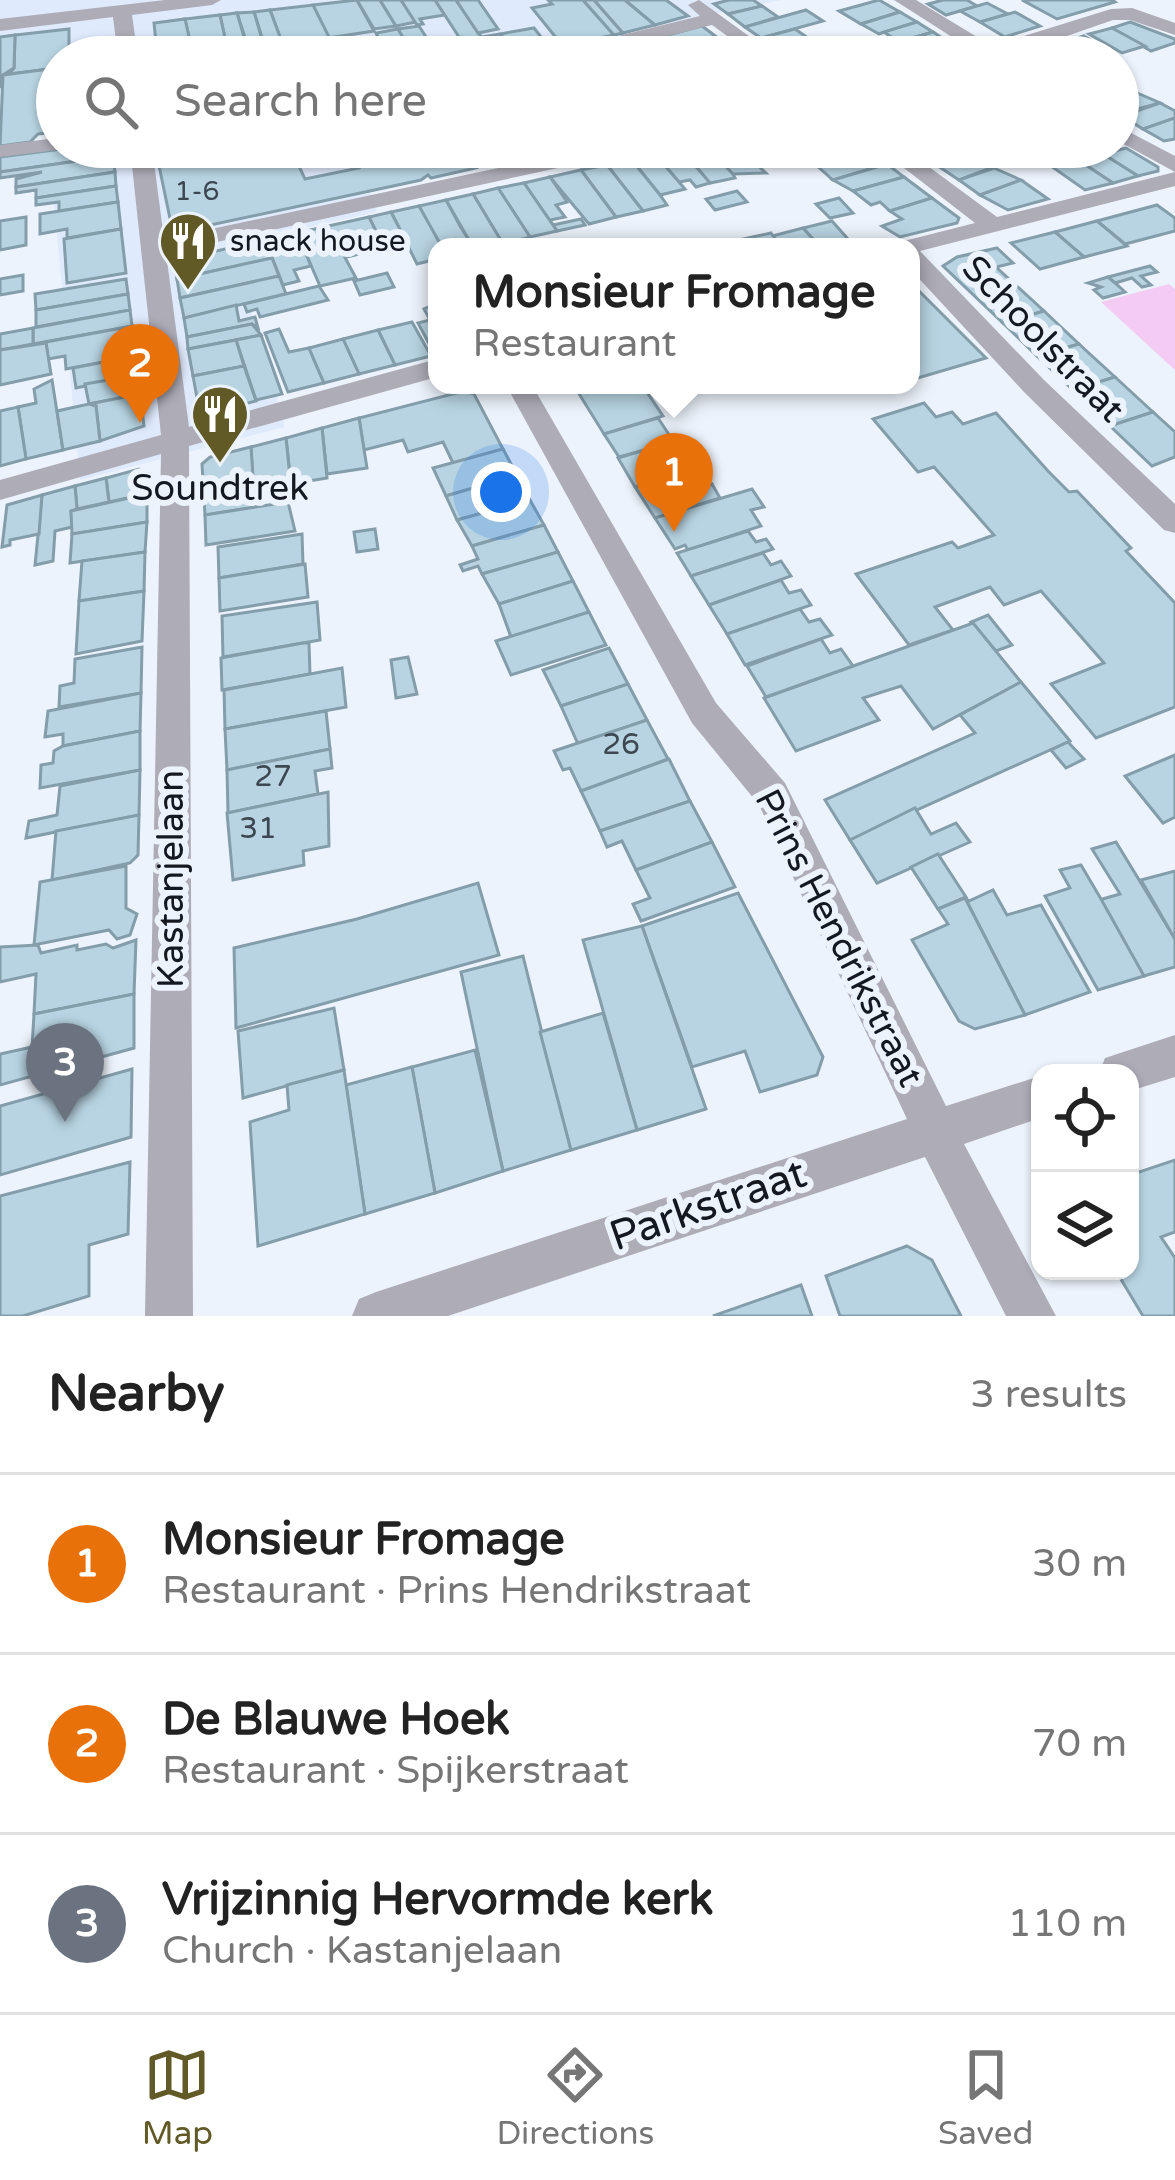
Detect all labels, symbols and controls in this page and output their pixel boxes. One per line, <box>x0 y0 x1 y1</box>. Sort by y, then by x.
search box <box>36 36 1139 168</box>
icon: search <box>78 69 144 135</box>
text: Search here <box>174 75 427 129</box>
house number: 1-6 <box>175 175 219 208</box>
restaurant icon: snack house <box>157 210 219 292</box>
place label: snack house <box>230 223 406 260</box>
popup <box>428 238 920 394</box>
street label: Schoolstraat <box>953 247 1133 431</box>
text: Monsieur Fromage <box>473 266 875 320</box>
text: Restaurant <box>473 320 676 367</box>
pin: 2 <box>101 324 179 423</box>
restaurant icon: Soundtrek <box>189 383 251 465</box>
pin: 1 <box>635 433 713 532</box>
your location <box>471 462 531 522</box>
place label: Soundtrek <box>131 467 309 510</box>
house number: 26 <box>602 726 640 763</box>
house number: 27 <box>254 758 292 795</box>
street label: Kastanjelaan <box>150 770 193 988</box>
street label: Prins Hendrikstraat <box>745 782 933 1094</box>
house number: 31 <box>239 810 277 847</box>
pin: 3 <box>26 1023 104 1122</box>
map controls <box>1031 1064 1139 1280</box>
button: locate <box>1031 1064 1139 1172</box>
street label: Parkstraat <box>603 1148 813 1262</box>
button: layers <box>1031 1172 1139 1280</box>
text: Nearby <box>48 1363 225 1425</box>
text: 3 results <box>970 1371 1127 1418</box>
text: Monsieur Fromage <box>162 1513 565 1567</box>
text: 1 <box>75 1540 99 1587</box>
text: 30 m <box>1032 1540 1127 1587</box>
text: Restaurant · Prins Hendrikstraat <box>162 1567 751 1614</box>
text: De Blauwe Hoek <box>162 1693 510 1747</box>
text: 2 <box>75 1720 99 1767</box>
text: 70 m <box>1032 1720 1127 1767</box>
text: Restaurant · Spijkerstraat <box>162 1747 629 1794</box>
text: Vrijzinnig Hervormde kerk <box>162 1873 713 1927</box>
text: 3 <box>75 1900 99 1947</box>
text: 110 m <box>1008 1900 1127 1947</box>
text: Church · Kastanjelaan <box>162 1927 562 1974</box>
tab: Map <box>142 2042 213 2153</box>
tab: Directions <box>497 2042 654 2153</box>
tab: Saved <box>938 2042 1033 2153</box>

